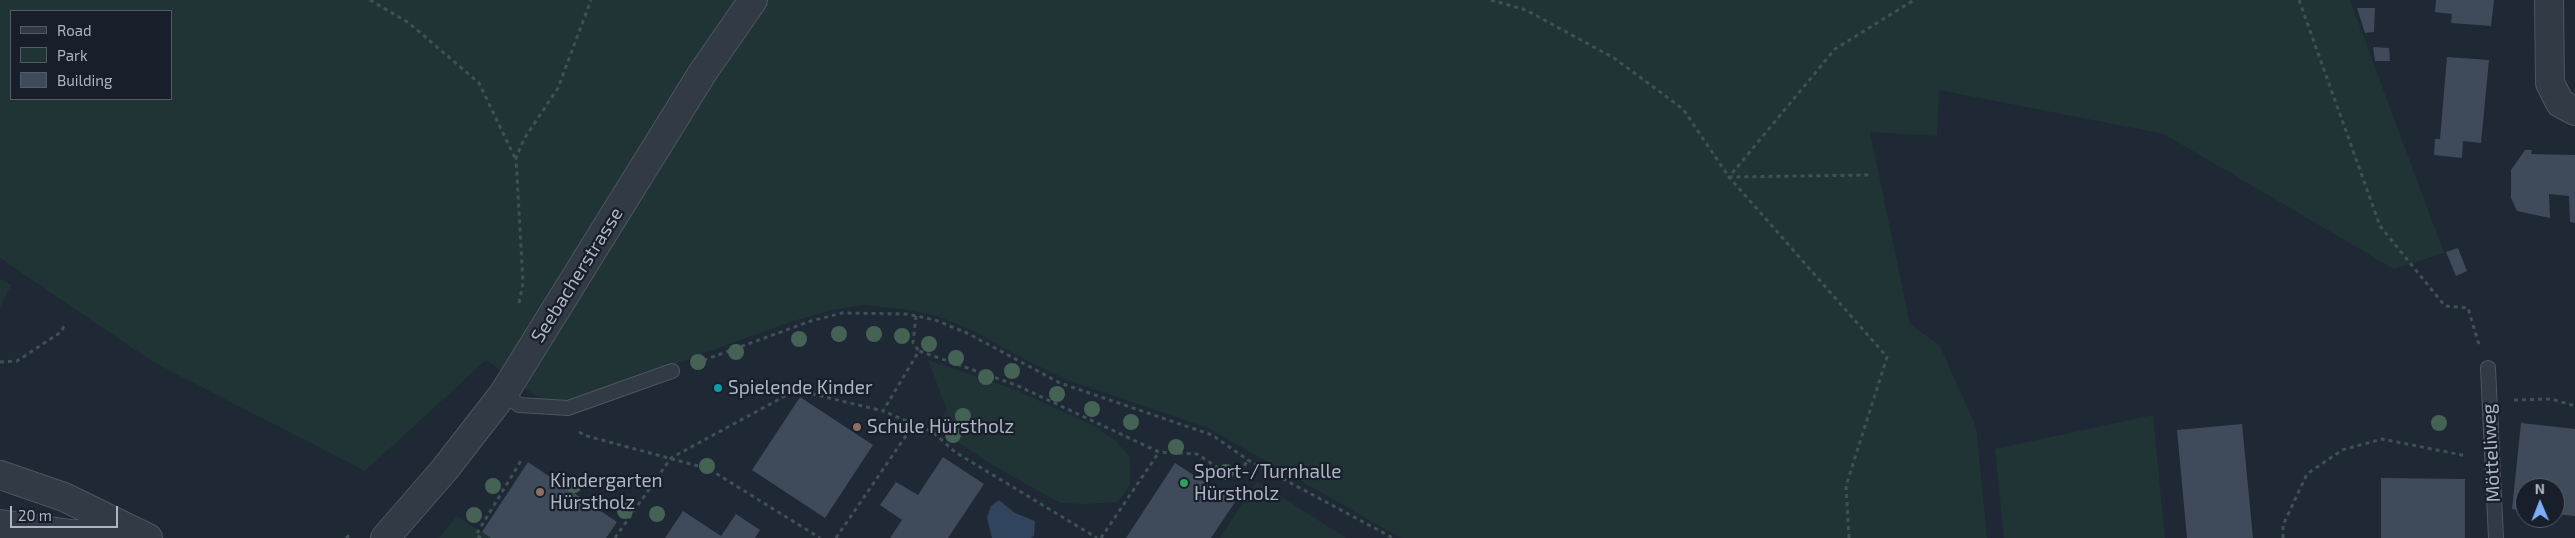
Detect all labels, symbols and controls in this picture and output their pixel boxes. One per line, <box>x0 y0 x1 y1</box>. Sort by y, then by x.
legend <box>10 10 172 100</box>
text: Road <box>57 21 92 39</box>
text: Park <box>57 46 88 64</box>
text: Building <box>57 71 112 89</box>
street label: Seebacherstrasse <box>526 203 628 347</box>
place label: Spielende Kinder <box>728 377 872 399</box>
marker: Spielende Kinder <box>712 382 724 394</box>
street label: Mötteliweg <box>2477 403 2505 503</box>
place label: Schule Hürstholz <box>867 416 1014 438</box>
marker: Schule Hürstholz <box>851 421 863 433</box>
place label: Sport-/Turnhalle Hürstholz <box>1194 461 1341 505</box>
place label: Kindergarten Hürstholz <box>550 470 663 514</box>
marker: Sport-/Turnhalle Hürstholz <box>1178 477 1190 489</box>
north arrow <box>2515 478 2565 528</box>
text: N <box>2535 480 2545 497</box>
marker: Kindergarten Hürstholz <box>534 486 546 498</box>
scale bar <box>12 496 120 528</box>
text: 20 m <box>18 506 52 524</box>

